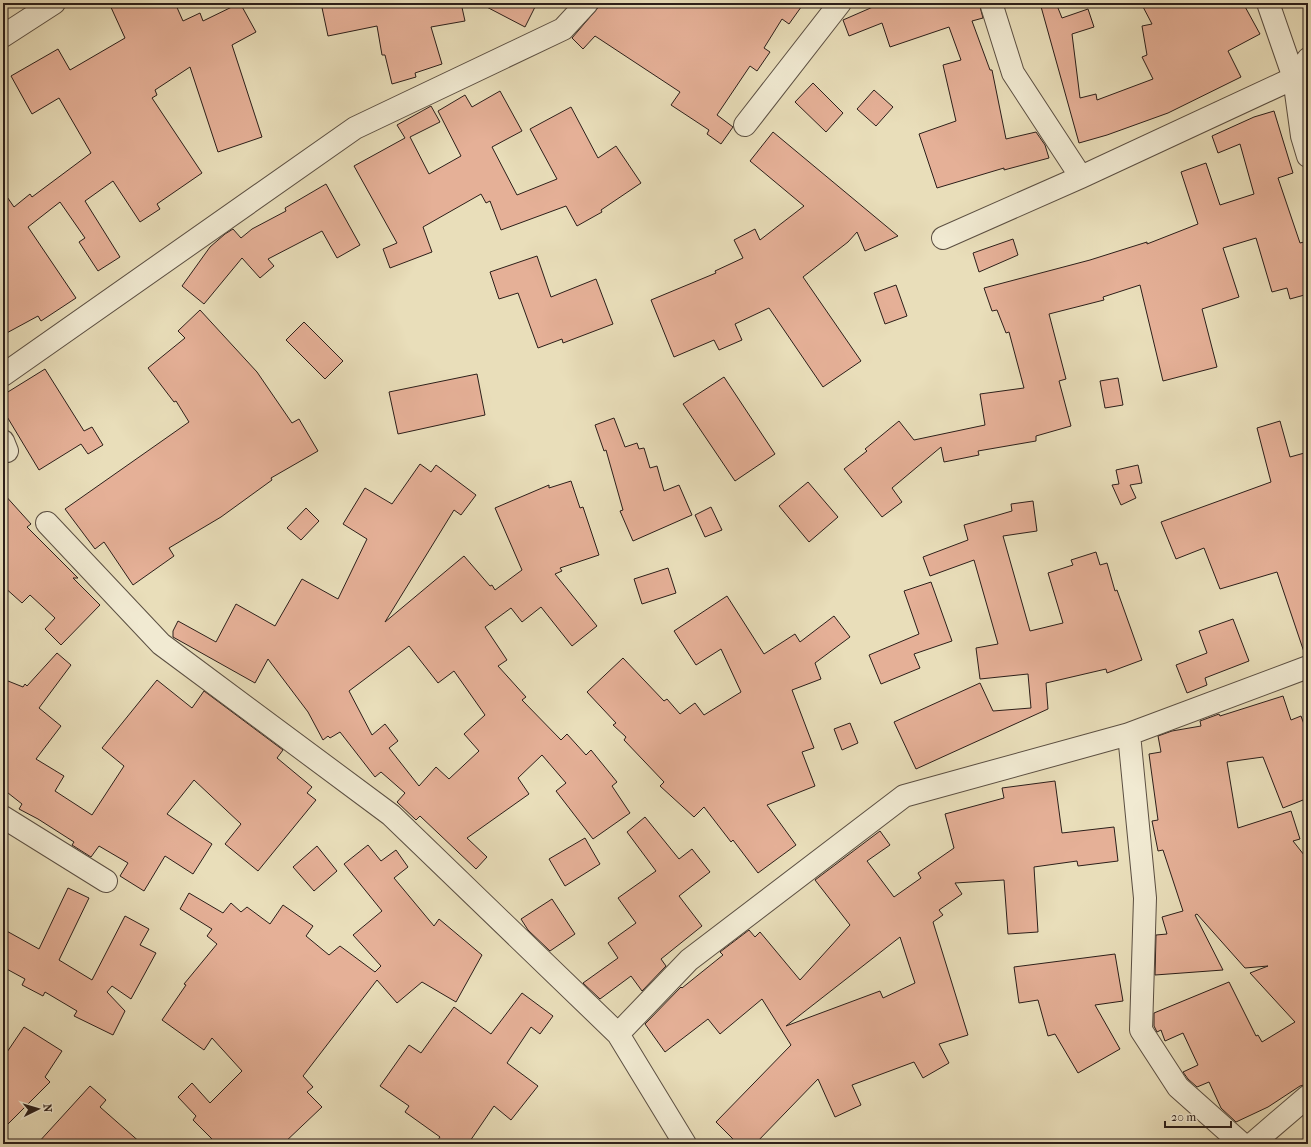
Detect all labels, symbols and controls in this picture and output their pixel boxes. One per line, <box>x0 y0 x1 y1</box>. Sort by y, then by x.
north arrow <box>18 1089 58 1129</box>
text: N <box>41 1103 54 1114</box>
scale bar <box>1165 1103 1231 1129</box>
text: 20 m <box>1171 1110 1196 1124</box>

